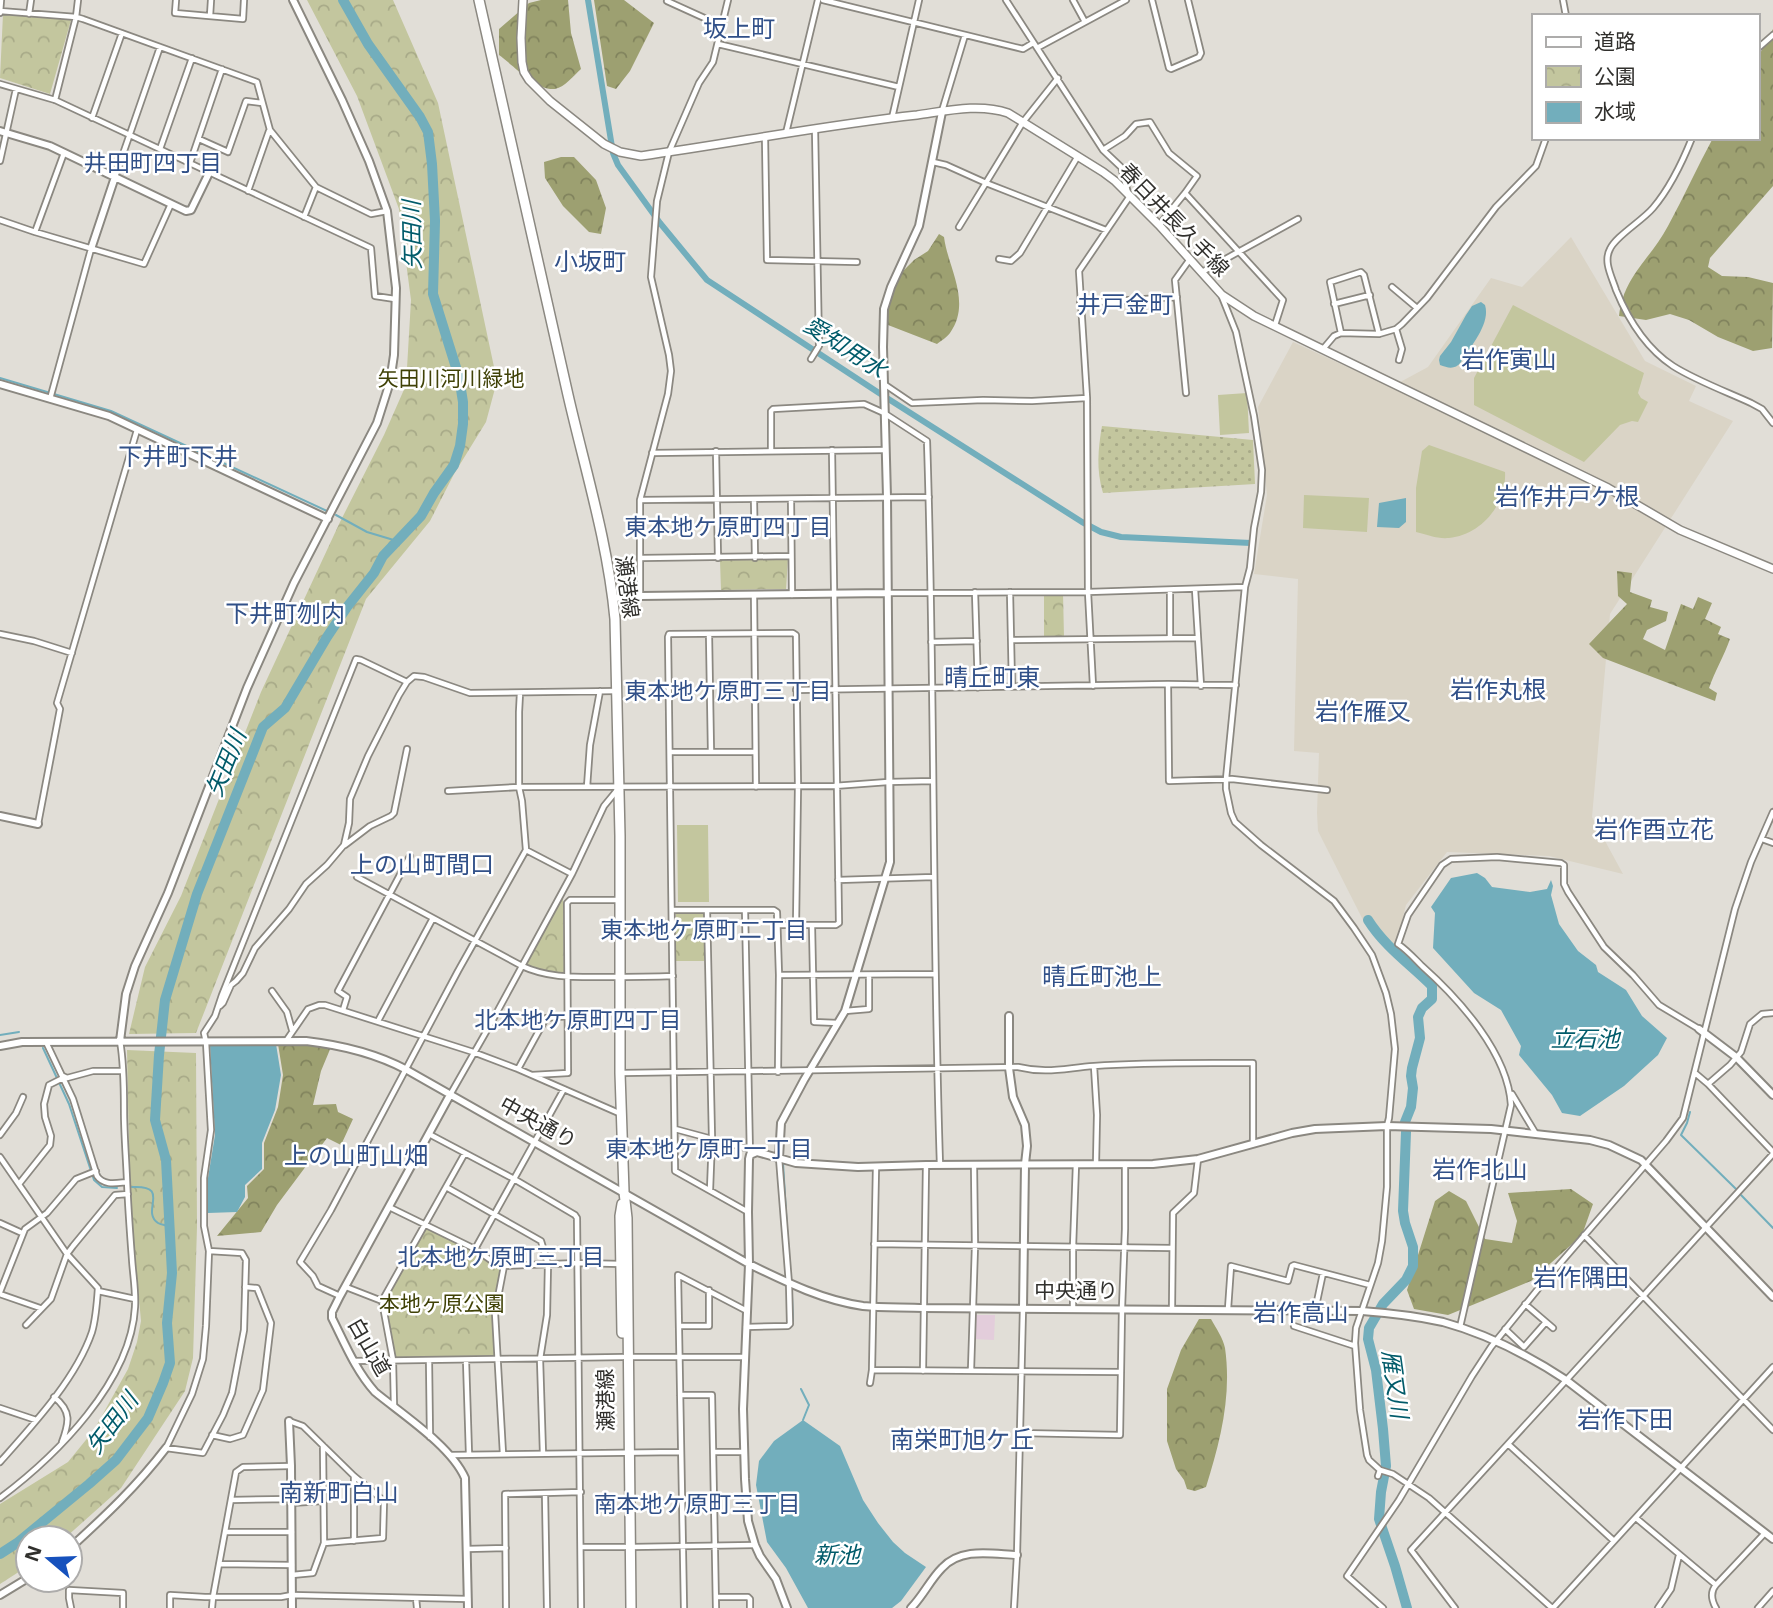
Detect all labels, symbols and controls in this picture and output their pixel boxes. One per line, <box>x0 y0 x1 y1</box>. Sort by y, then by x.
district label: 坂上町 <box>703 11 775 44</box>
legend <box>1532 14 1759 140</box>
text: 道路 <box>1594 27 1636 55</box>
text: 公園 <box>1594 62 1636 90</box>
text: 水域 <box>1594 97 1636 125</box>
district label: 井田町四丁目 <box>84 146 222 178</box>
street label: 春日井長久手線 <box>1114 157 1236 282</box>
water label: 矢田川 <box>394 197 428 270</box>
district label: 小坂町 <box>554 244 626 277</box>
district label: 井戸金町 <box>1077 287 1173 320</box>
water label: 愛知用水 <box>798 308 895 386</box>
district label: 岩作寅山 <box>1461 342 1557 375</box>
park label: 矢田川河川緑地 <box>378 364 525 392</box>
district label: 下井町下井 <box>118 439 238 472</box>
district label: 岩作井戸ケ根 <box>1495 479 1639 512</box>
district label: 東本地ケ原町四丁目 <box>625 510 832 542</box>
street label: 瀬港線 <box>610 554 646 620</box>
district label: 下井町刎内 <box>225 596 345 629</box>
district label: 晴丘町東 <box>944 660 1040 693</box>
district label: 岩作丸根 <box>1450 672 1546 705</box>
district label: 東本地ケ原町三丁目 <box>625 674 832 706</box>
district label: 岩作雁又 <box>1315 694 1411 727</box>
water label: 矢田川 <box>197 722 254 801</box>
district label: 岩作酉立花 <box>1594 812 1714 845</box>
district label: 上の山町間口 <box>350 847 494 880</box>
district label: 東本地ケ原町二丁目 <box>601 913 808 945</box>
district label: 晴丘町池上 <box>1042 959 1162 992</box>
district label: 北本地ケ原町四丁目 <box>475 1003 682 1035</box>
water label: 立石池 <box>1551 1022 1622 1054</box>
street label: 中央通り <box>495 1090 582 1155</box>
district label: 東本地ケ原町一丁目 <box>606 1132 813 1164</box>
district label: 上の山町山畑 <box>284 1138 428 1171</box>
district label: 岩作北山 <box>1432 1152 1528 1185</box>
district label: 北本地ケ原町三丁目 <box>398 1240 605 1272</box>
district label: 岩作隅田 <box>1533 1260 1629 1293</box>
street label: 中央通り <box>1034 1276 1118 1304</box>
park label: 本地ヶ原公園 <box>379 1289 505 1317</box>
district label: 岩作高山 <box>1253 1295 1349 1328</box>
street label: 白山道 <box>342 1312 398 1381</box>
water label: 雁又川 <box>1375 1347 1417 1423</box>
street label: 瀬港線 <box>590 1368 620 1432</box>
water label: 矢田川 <box>78 1383 147 1460</box>
district label: 岩作下田 <box>1577 1402 1673 1435</box>
district label: 南栄町旭ケ丘 <box>890 1422 1034 1455</box>
district label: 南新町白山 <box>279 1475 399 1508</box>
district label: 南本地ケ原町三丁目 <box>594 1487 801 1519</box>
north arrow <box>14 1524 84 1594</box>
water label: 新池 <box>814 1538 862 1570</box>
text: N <box>18 1542 48 1565</box>

